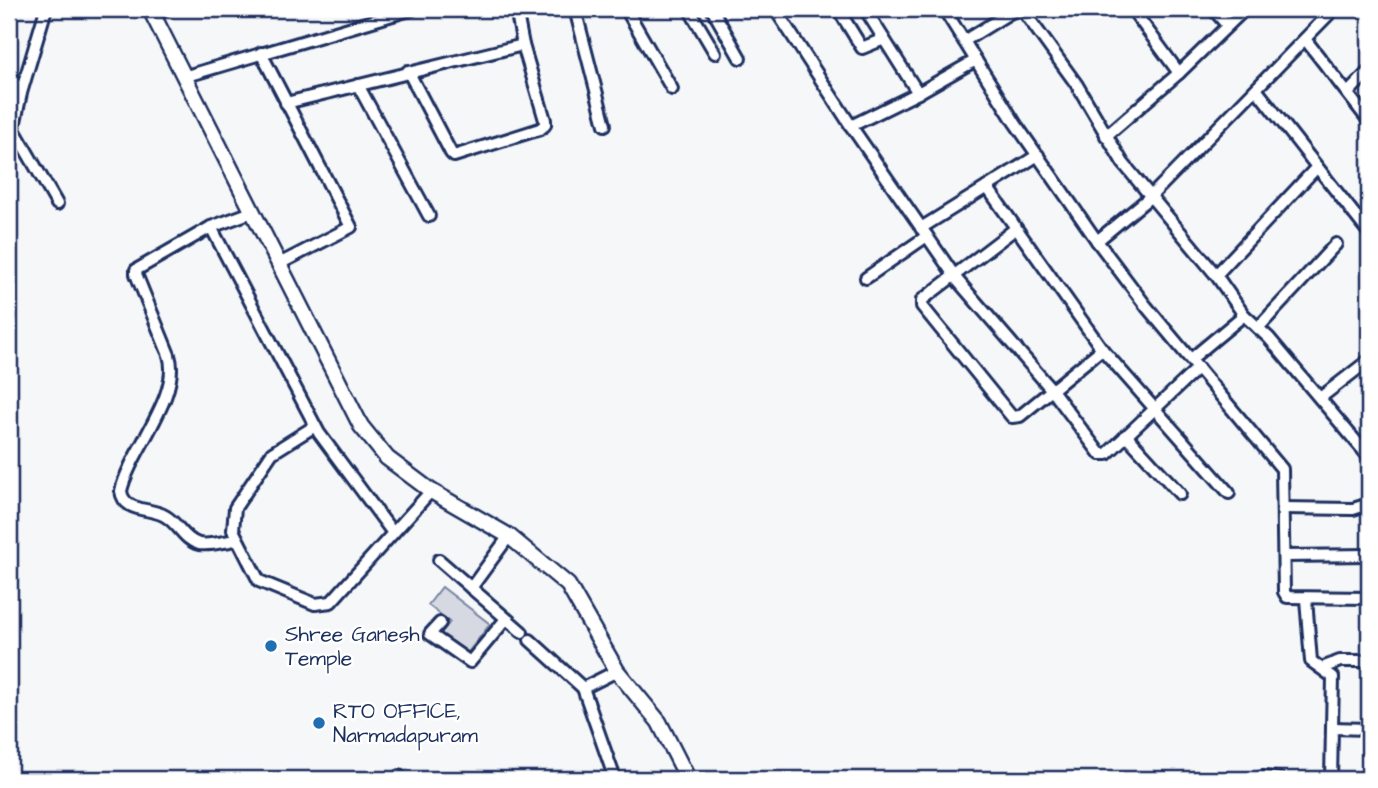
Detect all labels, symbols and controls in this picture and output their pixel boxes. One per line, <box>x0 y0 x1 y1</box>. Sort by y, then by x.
place label: Shree Ganesh Temple <box>285 620 420 674</box>
marker: Shree Ganesh Temple <box>263 638 279 654</box>
place label: RTO OFFICE, Narmadapuram <box>333 697 479 751</box>
marker: RTO OFFICE, Narmadapuram <box>311 715 327 731</box>

